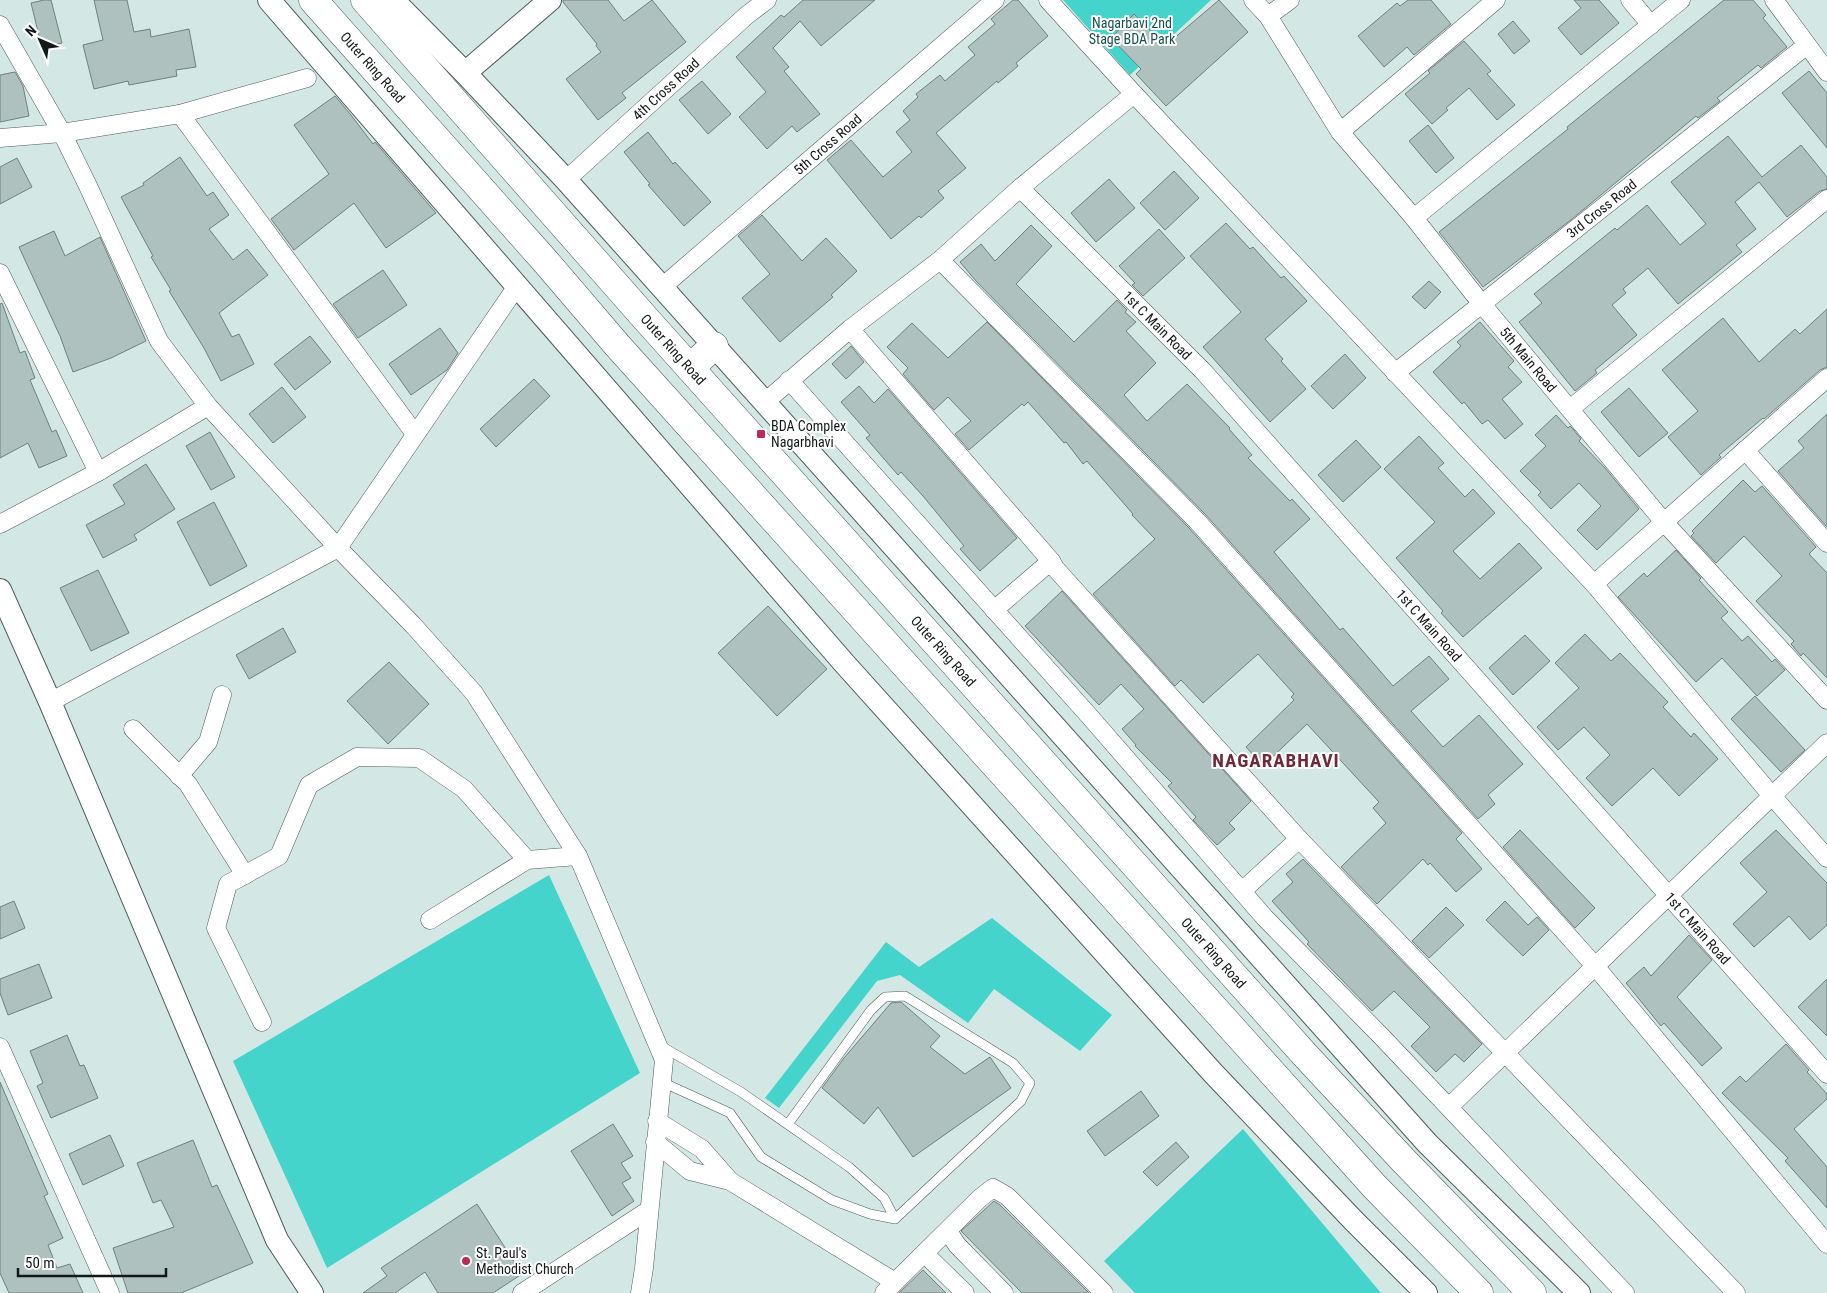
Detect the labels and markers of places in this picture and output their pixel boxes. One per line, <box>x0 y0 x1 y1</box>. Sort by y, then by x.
place label: BDA Complex Nagarbhavi <box>771 418 846 450</box>
marker: BDA Complex Nagarbhavi <box>755 428 767 440</box>
place label: St. Paul's Methodist Church <box>476 1245 574 1277</box>
marker: St. Paul's Methodist Church <box>460 1255 472 1267</box>

